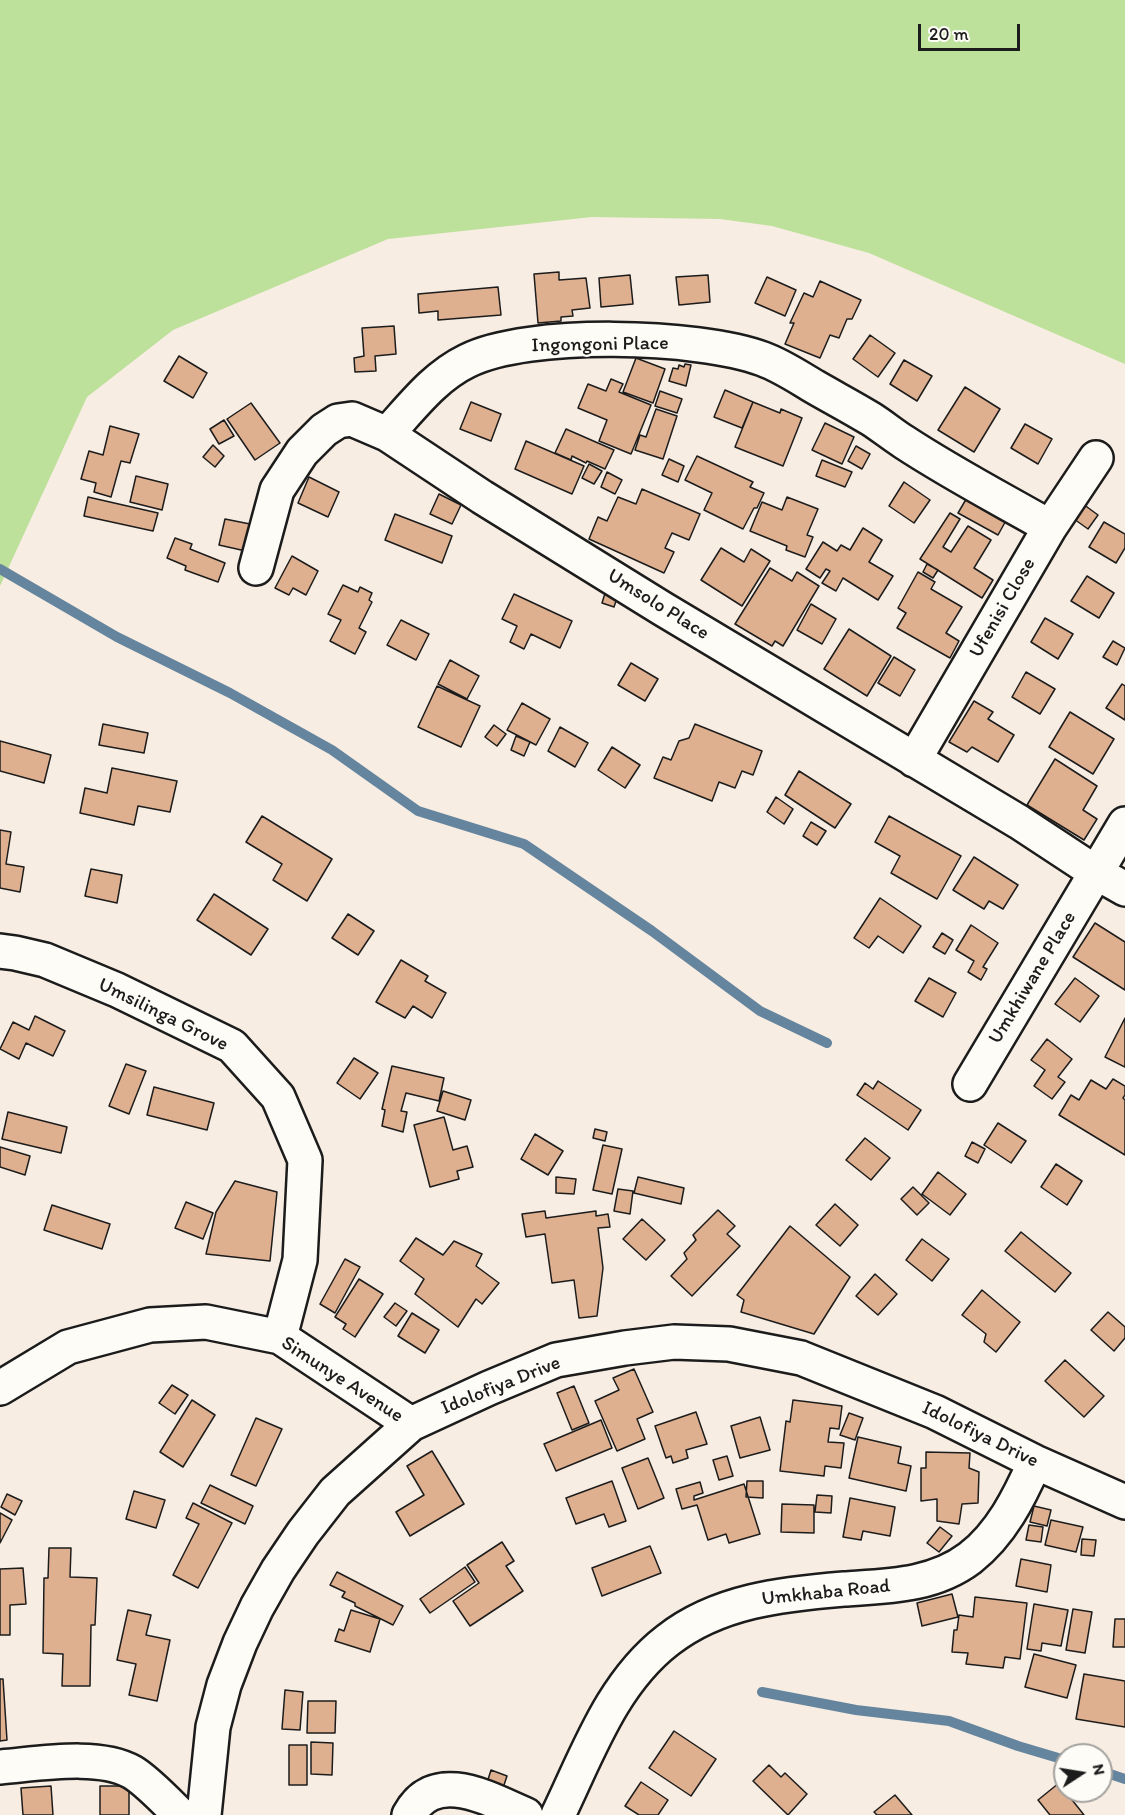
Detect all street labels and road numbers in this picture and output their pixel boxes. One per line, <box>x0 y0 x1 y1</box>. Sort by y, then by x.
street label: Ingongoni Place <box>531 332 669 358</box>
street label: Ufenisi Close <box>965 554 1041 662</box>
street label: Umsolo Place <box>603 564 713 646</box>
street label: Umkhiwane Place <box>984 907 1082 1049</box>
street label: Umsilinga Grove <box>94 973 232 1057</box>
street label: Simunye Avenue <box>276 1332 408 1428</box>
street label: Idolofiya Drive <box>438 1351 564 1421</box>
street label: Idolofiya Drive <box>918 1396 1042 1474</box>
street label: Umkhaba Road <box>761 1574 891 1612</box>

